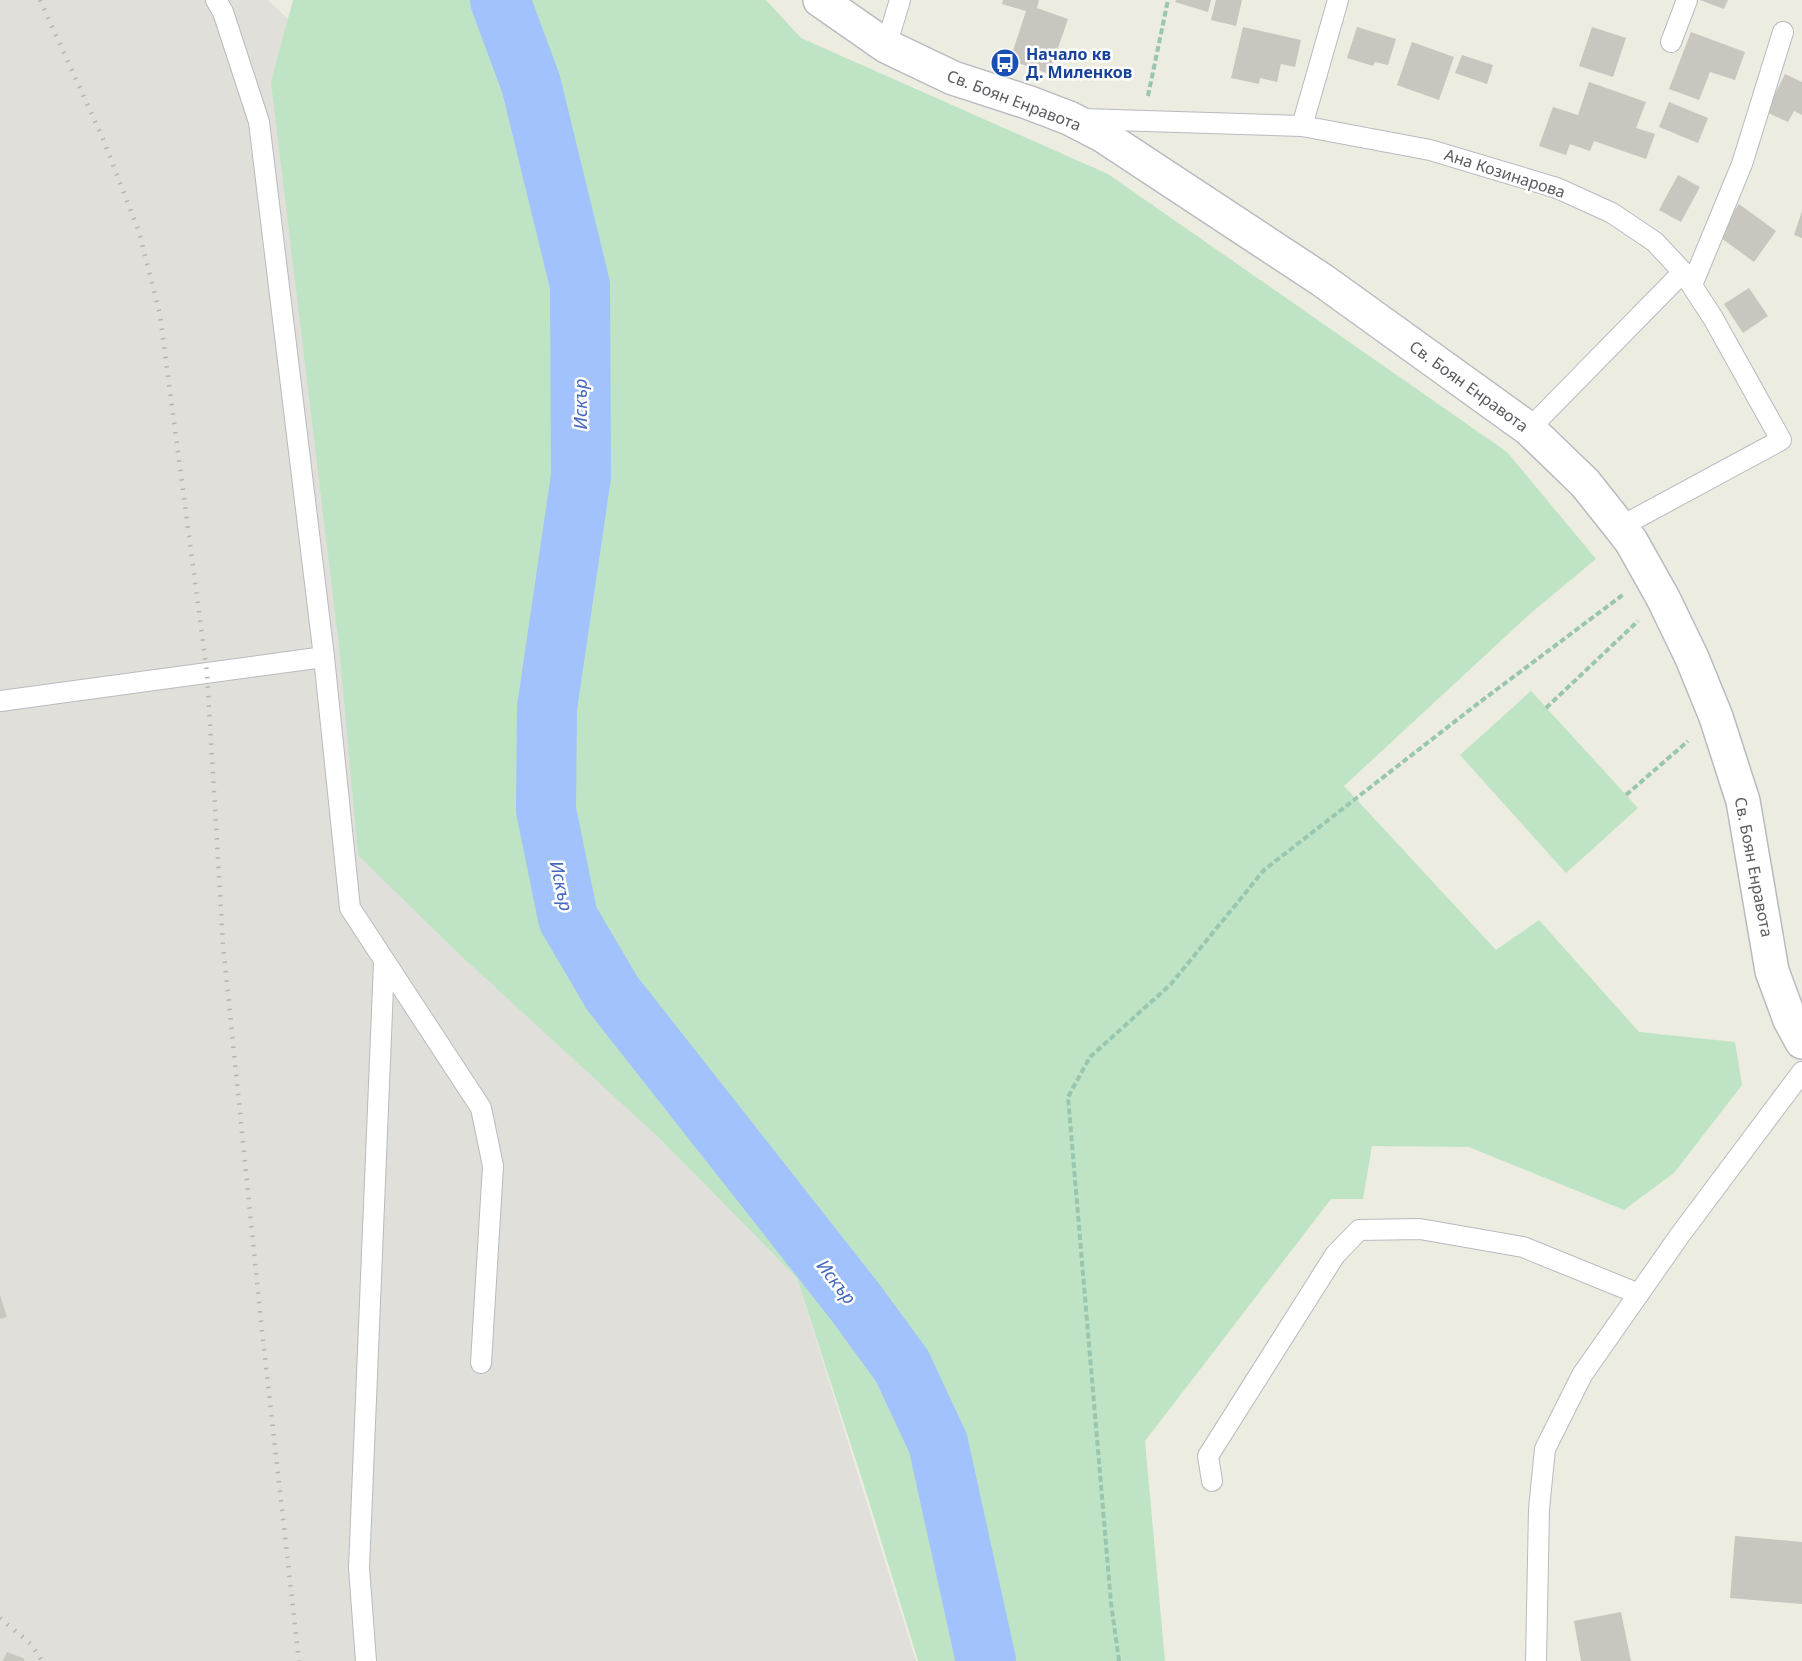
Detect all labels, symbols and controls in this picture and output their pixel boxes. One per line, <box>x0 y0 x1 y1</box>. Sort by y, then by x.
place label: Начало кв Д. Миленков <box>1026 43 1132 83</box>
bus stop icon: Начало кв Д. Миленков <box>989 47 1021 79</box>
street label: Св. Боян Енравота <box>944 64 1084 136</box>
street label: Ана Козинарова <box>1442 143 1568 203</box>
street label: Св. Боян Енравота <box>1405 335 1533 437</box>
water label: Искър <box>568 379 592 429</box>
street label: Св. Боян Енравота <box>1730 795 1778 939</box>
water label: Искър <box>545 858 579 913</box>
water label: Искър <box>812 1254 862 1309</box>

